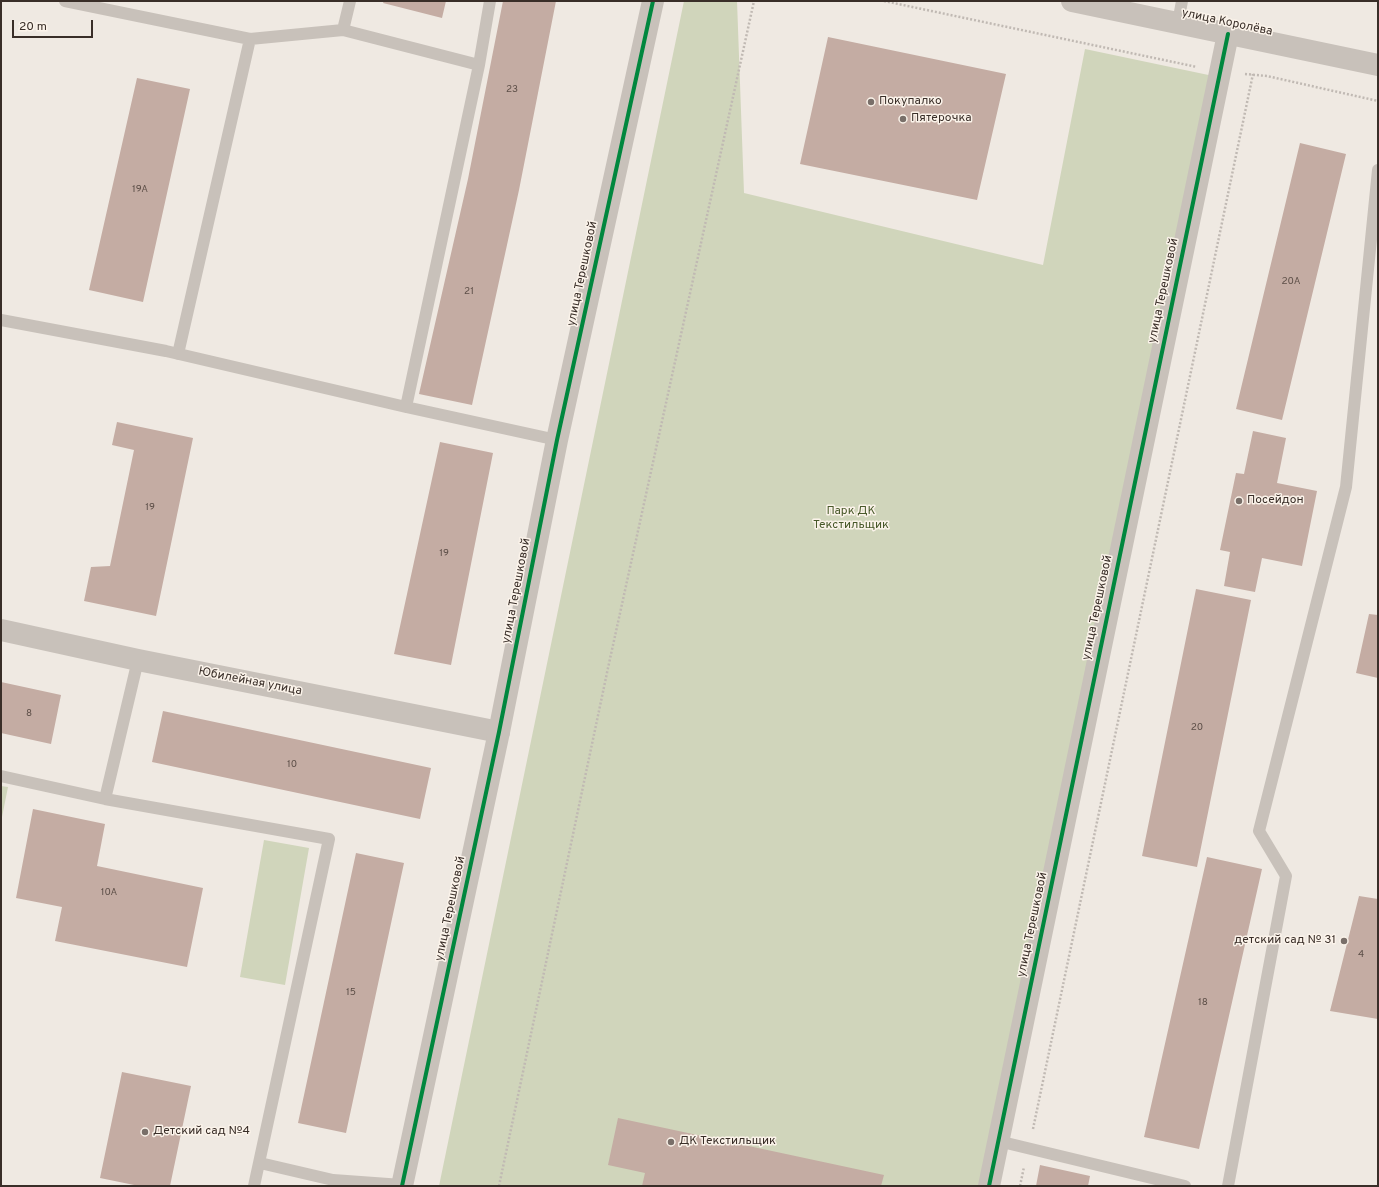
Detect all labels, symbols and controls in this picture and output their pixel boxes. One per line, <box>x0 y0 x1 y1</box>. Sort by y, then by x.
street label: улица Королёва <box>1180 6 1274 40</box>
scale bar <box>14 12 95 38</box>
text: 20 m <box>19 19 47 35</box>
house number: 23 <box>506 84 518 96</box>
place label: Покупалко <box>879 95 942 109</box>
marker: Покупалко <box>866 97 876 107</box>
place label: Пятерочка <box>911 112 972 126</box>
marker: Пятерочка <box>898 114 908 124</box>
house number: 19А <box>132 184 148 196</box>
street label: улица Терешковой <box>565 220 601 328</box>
street label: улица Терешковой <box>1146 237 1182 345</box>
house number: 20А <box>1281 276 1301 288</box>
house number: 21 <box>464 286 474 298</box>
place label: Посейдон <box>1247 494 1304 508</box>
marker: Посейдон <box>1234 496 1244 506</box>
house number: 19 <box>145 502 155 514</box>
park label: Парк ДК Текстильщик <box>813 505 889 533</box>
street label: улица Терешковой <box>500 537 534 645</box>
house number: 19 <box>439 548 449 560</box>
street label: улица Терешковой <box>1080 554 1116 662</box>
street label: Юбилейная улица <box>197 665 303 699</box>
house number: 8 <box>26 708 32 720</box>
house number: 20 <box>1191 722 1203 734</box>
house number: 10 <box>287 759 297 771</box>
street label: улица Терешковой <box>433 855 469 963</box>
street label: улица Терешковой <box>1015 871 1051 979</box>
house number: 10А <box>101 887 117 899</box>
place label: детский сад № 31 <box>1234 934 1336 948</box>
marker: детский сад № 31 <box>1339 936 1349 946</box>
house number: 4 <box>1358 949 1364 961</box>
house number: 15 <box>346 987 356 999</box>
house number: 18 <box>1198 997 1208 1009</box>
place label: Детский сад №4 <box>153 1125 250 1139</box>
marker: Детский сад №4 <box>140 1127 150 1137</box>
place label: ДК Текстильщик <box>679 1135 776 1149</box>
marker: ДК Текстильщик <box>666 1137 676 1147</box>

